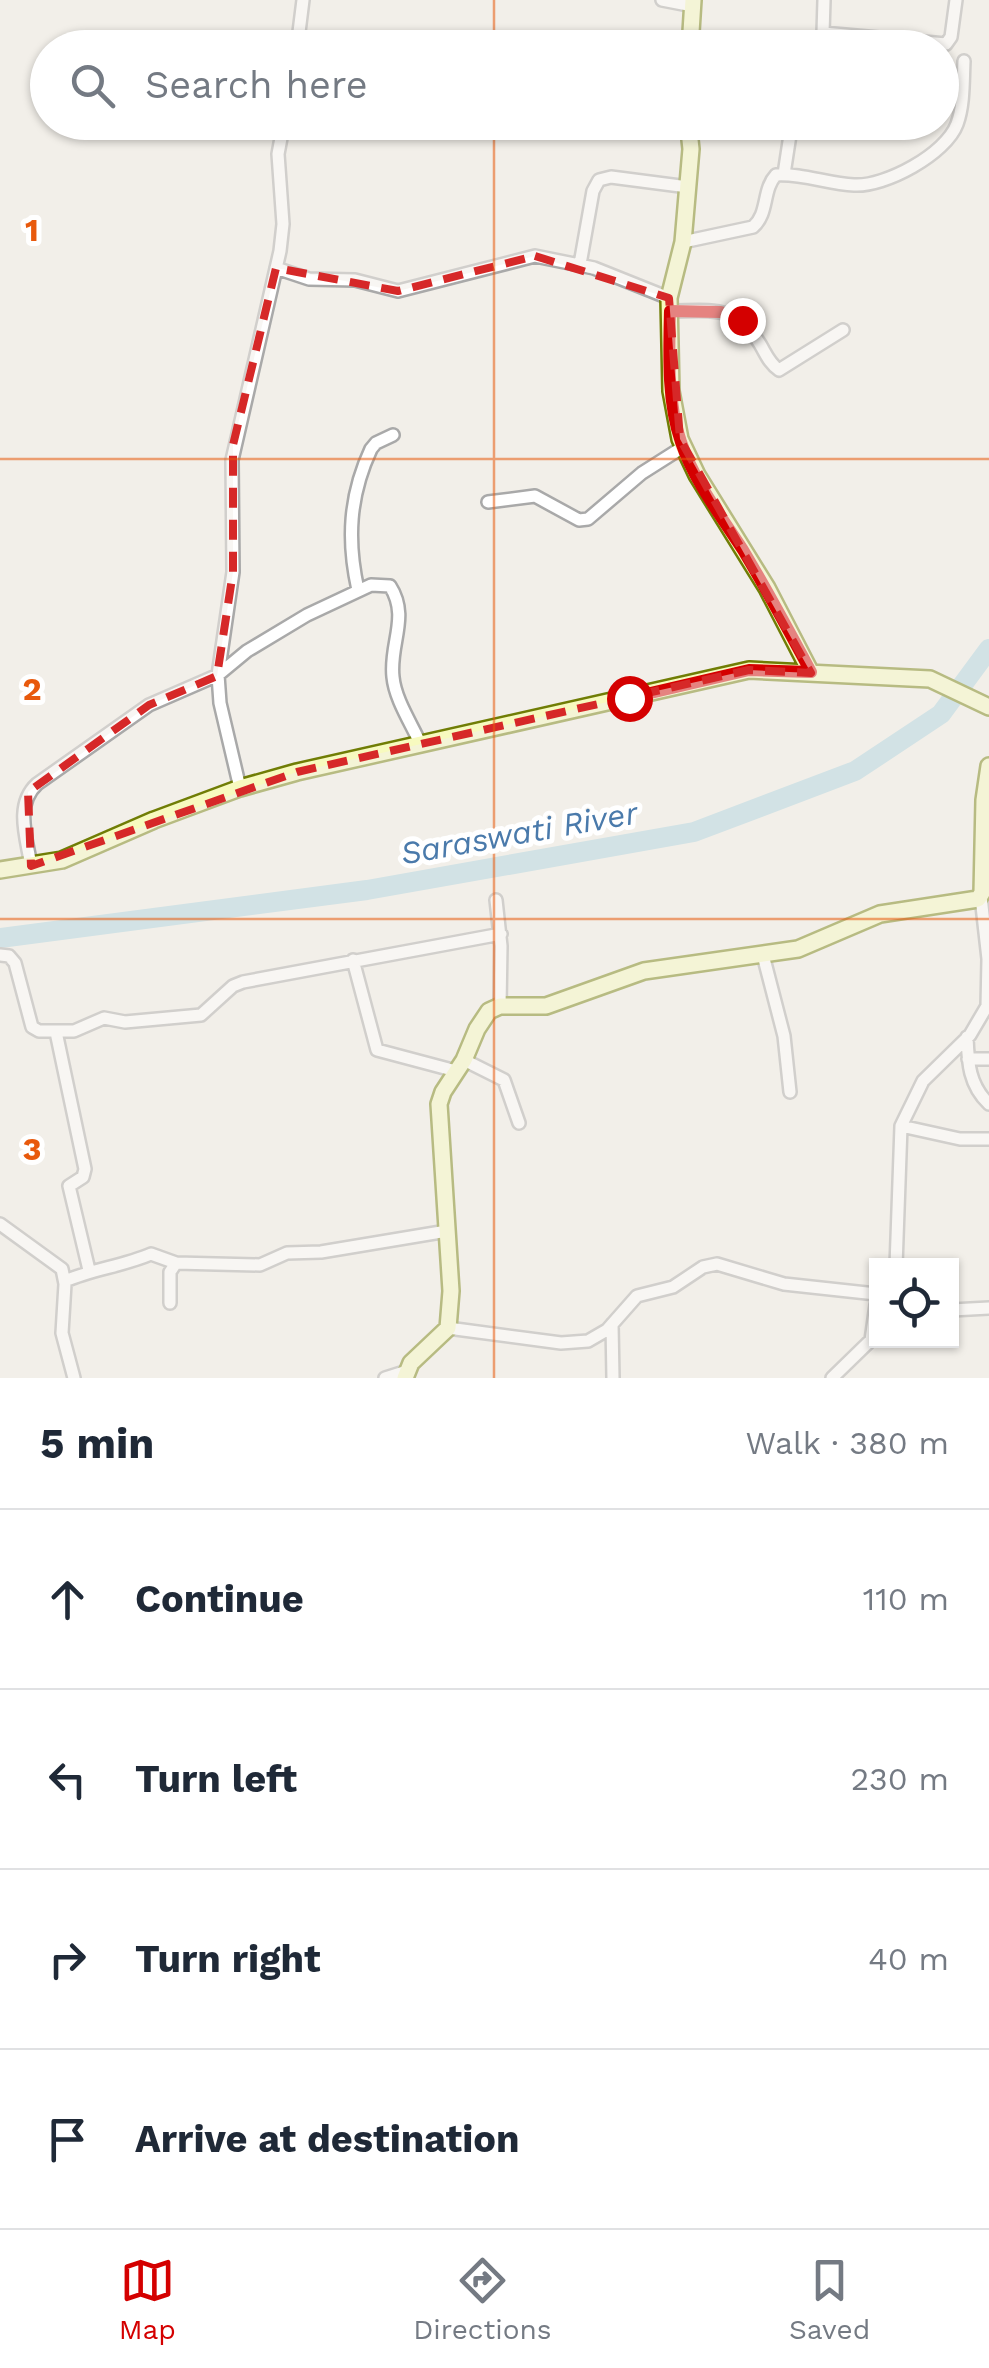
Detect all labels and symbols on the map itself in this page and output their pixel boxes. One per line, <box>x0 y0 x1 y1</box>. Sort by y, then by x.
text: 1 <box>25 211 39 249</box>
route end <box>720 298 766 344</box>
text: 2 <box>22 670 42 708</box>
route start <box>607 676 653 722</box>
water label: Saraswati River <box>397 793 642 873</box>
text: 3 <box>23 1130 41 1168</box>

